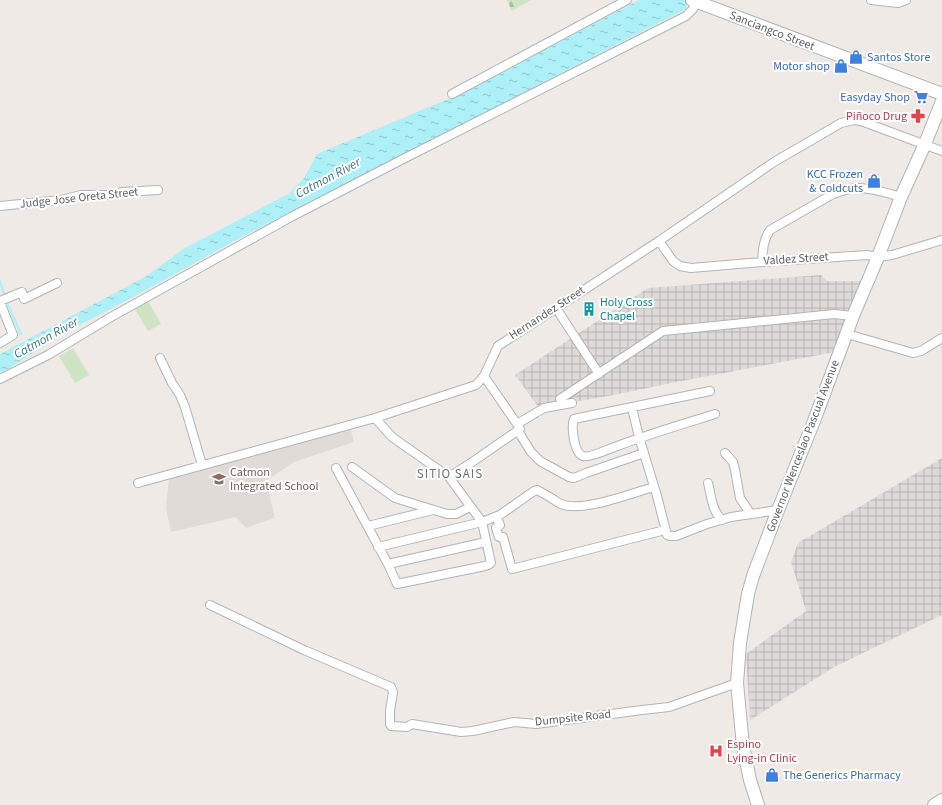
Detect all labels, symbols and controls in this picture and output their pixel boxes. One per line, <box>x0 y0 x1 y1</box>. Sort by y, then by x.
street label: Sanciangco Street <box>727 7 817 55</box>
shop icon: Santos Store <box>848 49 864 65</box>
place label: Santos Store <box>867 49 930 66</box>
place label: Motor shop <box>773 58 830 75</box>
shop icon: Motor shop <box>833 58 849 74</box>
place label: Easyday Shop <box>840 89 910 106</box>
supermarket icon: Easyday Shop <box>913 89 929 105</box>
place label: Piñoco Drug <box>846 108 907 125</box>
pharmacy icon: Piñoco Drug <box>910 108 926 124</box>
water label: Catmon River <box>292 153 364 203</box>
place label: KCC Frozen & Coldcuts <box>807 166 863 197</box>
shop icon: KCC Frozen & Coldcuts <box>866 173 882 189</box>
street label: Judge Jose Oreta Street <box>19 183 139 213</box>
street label: Valdez Street <box>763 248 829 270</box>
street label: Hernandez Street <box>506 282 588 344</box>
place label: Holy Cross Chapel <box>600 294 653 325</box>
building icon: Holy Cross Chapel <box>581 301 597 317</box>
water label: Catmon River <box>10 313 82 363</box>
street label: Governor Wenceslao Pascual Avenue <box>762 357 844 535</box>
place label: Catmon Integrated School <box>230 464 319 495</box>
district label: SITIO SAIS <box>417 465 483 483</box>
school or university icon: Catmon Integrated School <box>211 471 227 487</box>
street label: Dumpsite Road <box>534 706 612 730</box>
place label: Espino Lying-in Clinic <box>727 736 798 767</box>
hospital icon: Espino Lying-in Clinic <box>708 743 724 759</box>
shop icon: The Generics Pharmacy <box>764 767 780 783</box>
place label: The Generics Pharmacy <box>783 767 901 784</box>

